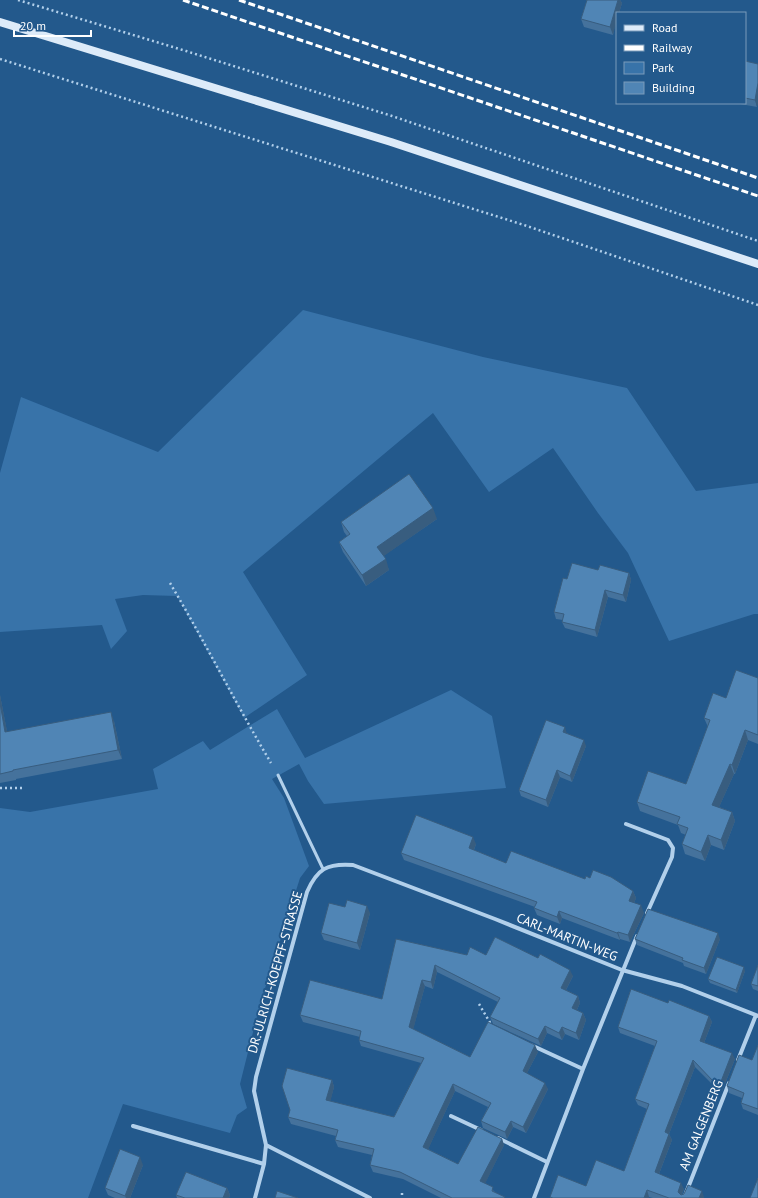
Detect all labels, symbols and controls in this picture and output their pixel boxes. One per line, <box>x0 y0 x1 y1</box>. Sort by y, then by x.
scale bar <box>14 12 91 38</box>
legend <box>616 12 746 104</box>
text: 20 m <box>20 18 46 33</box>
text: Road <box>652 20 677 35</box>
text: Railway <box>652 40 692 55</box>
text: Park <box>652 60 674 75</box>
text: Building <box>652 80 695 95</box>
street label: DR.-ULRICH-KOEPFF-STRASSE <box>244 889 306 1055</box>
street label: CARL-MARTIN-WEG <box>514 909 620 965</box>
street label: AM GALGENBERG <box>675 1077 727 1173</box>

